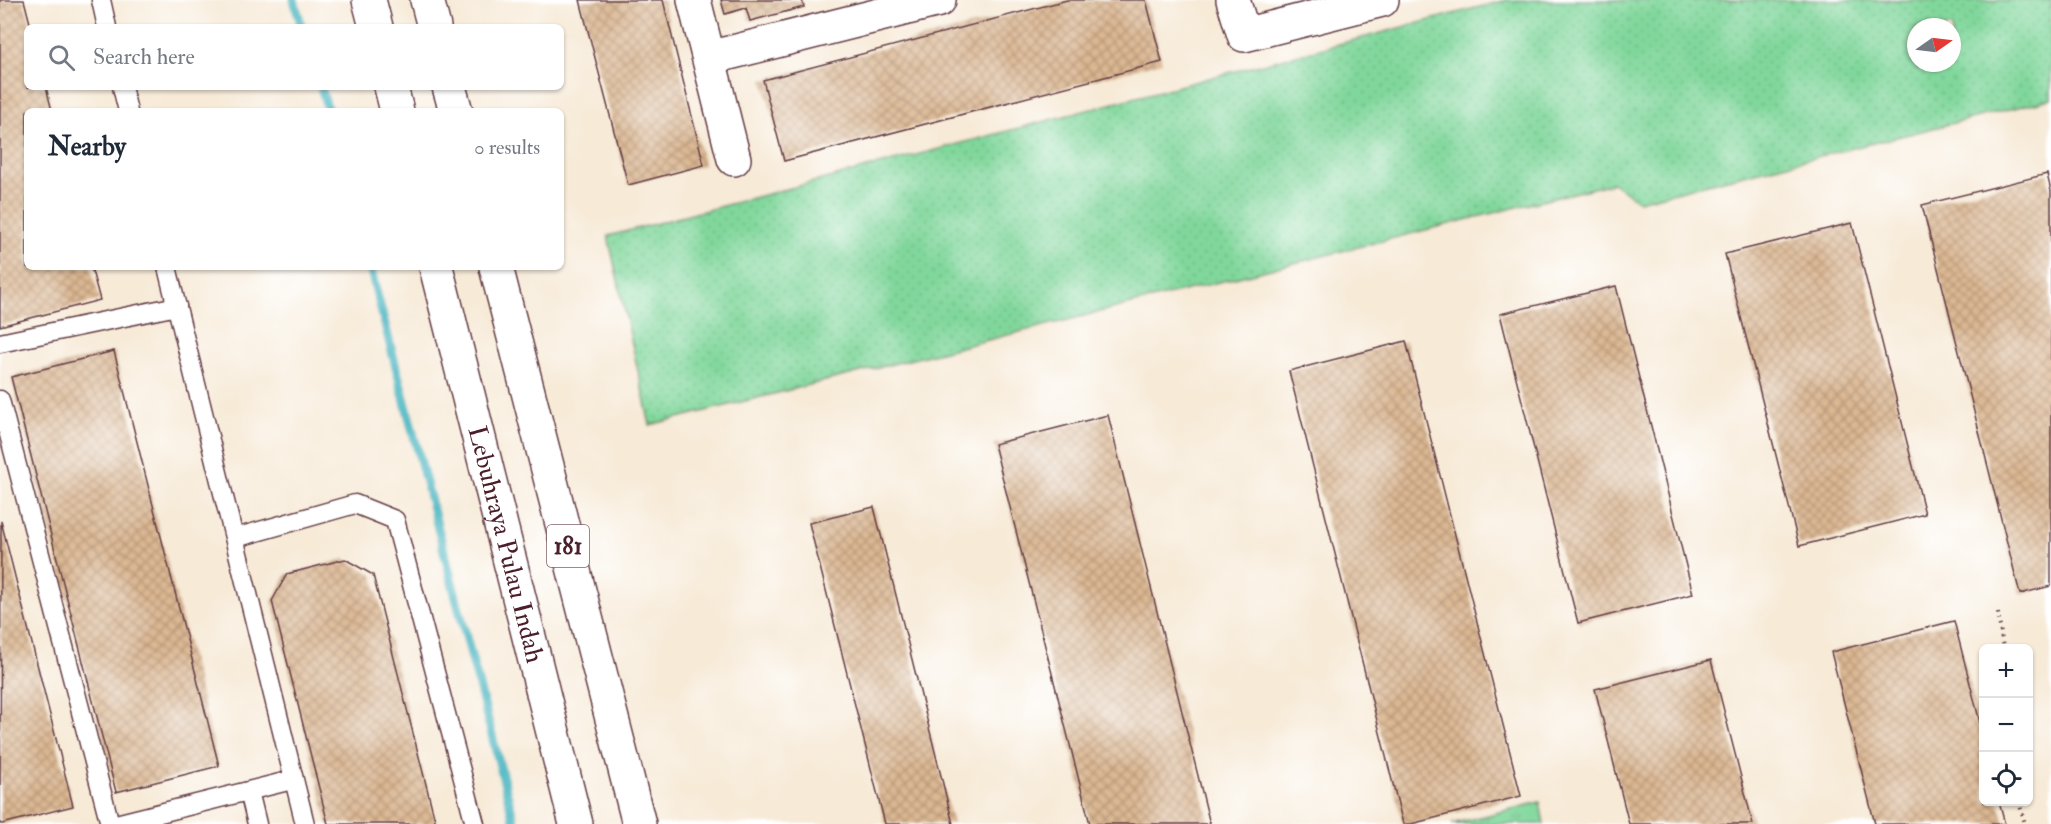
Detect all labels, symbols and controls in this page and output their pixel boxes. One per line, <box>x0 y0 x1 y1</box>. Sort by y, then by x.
north arrow <box>1907 18 1961 72</box>
search box <box>24 24 564 90</box>
icon: search <box>45 41 78 74</box>
text: Search here <box>93 43 195 71</box>
text: Nearby <box>48 131 126 163</box>
text: 0 results <box>474 135 540 160</box>
street label: Lebuhraya Pulau Indah <box>461 423 551 667</box>
road number: 181 <box>547 525 589 567</box>
map controls <box>1979 644 2033 806</box>
button: + <box>1979 644 2033 698</box>
button: − <box>1979 698 2033 752</box>
button: locate <box>1979 752 2033 806</box>

